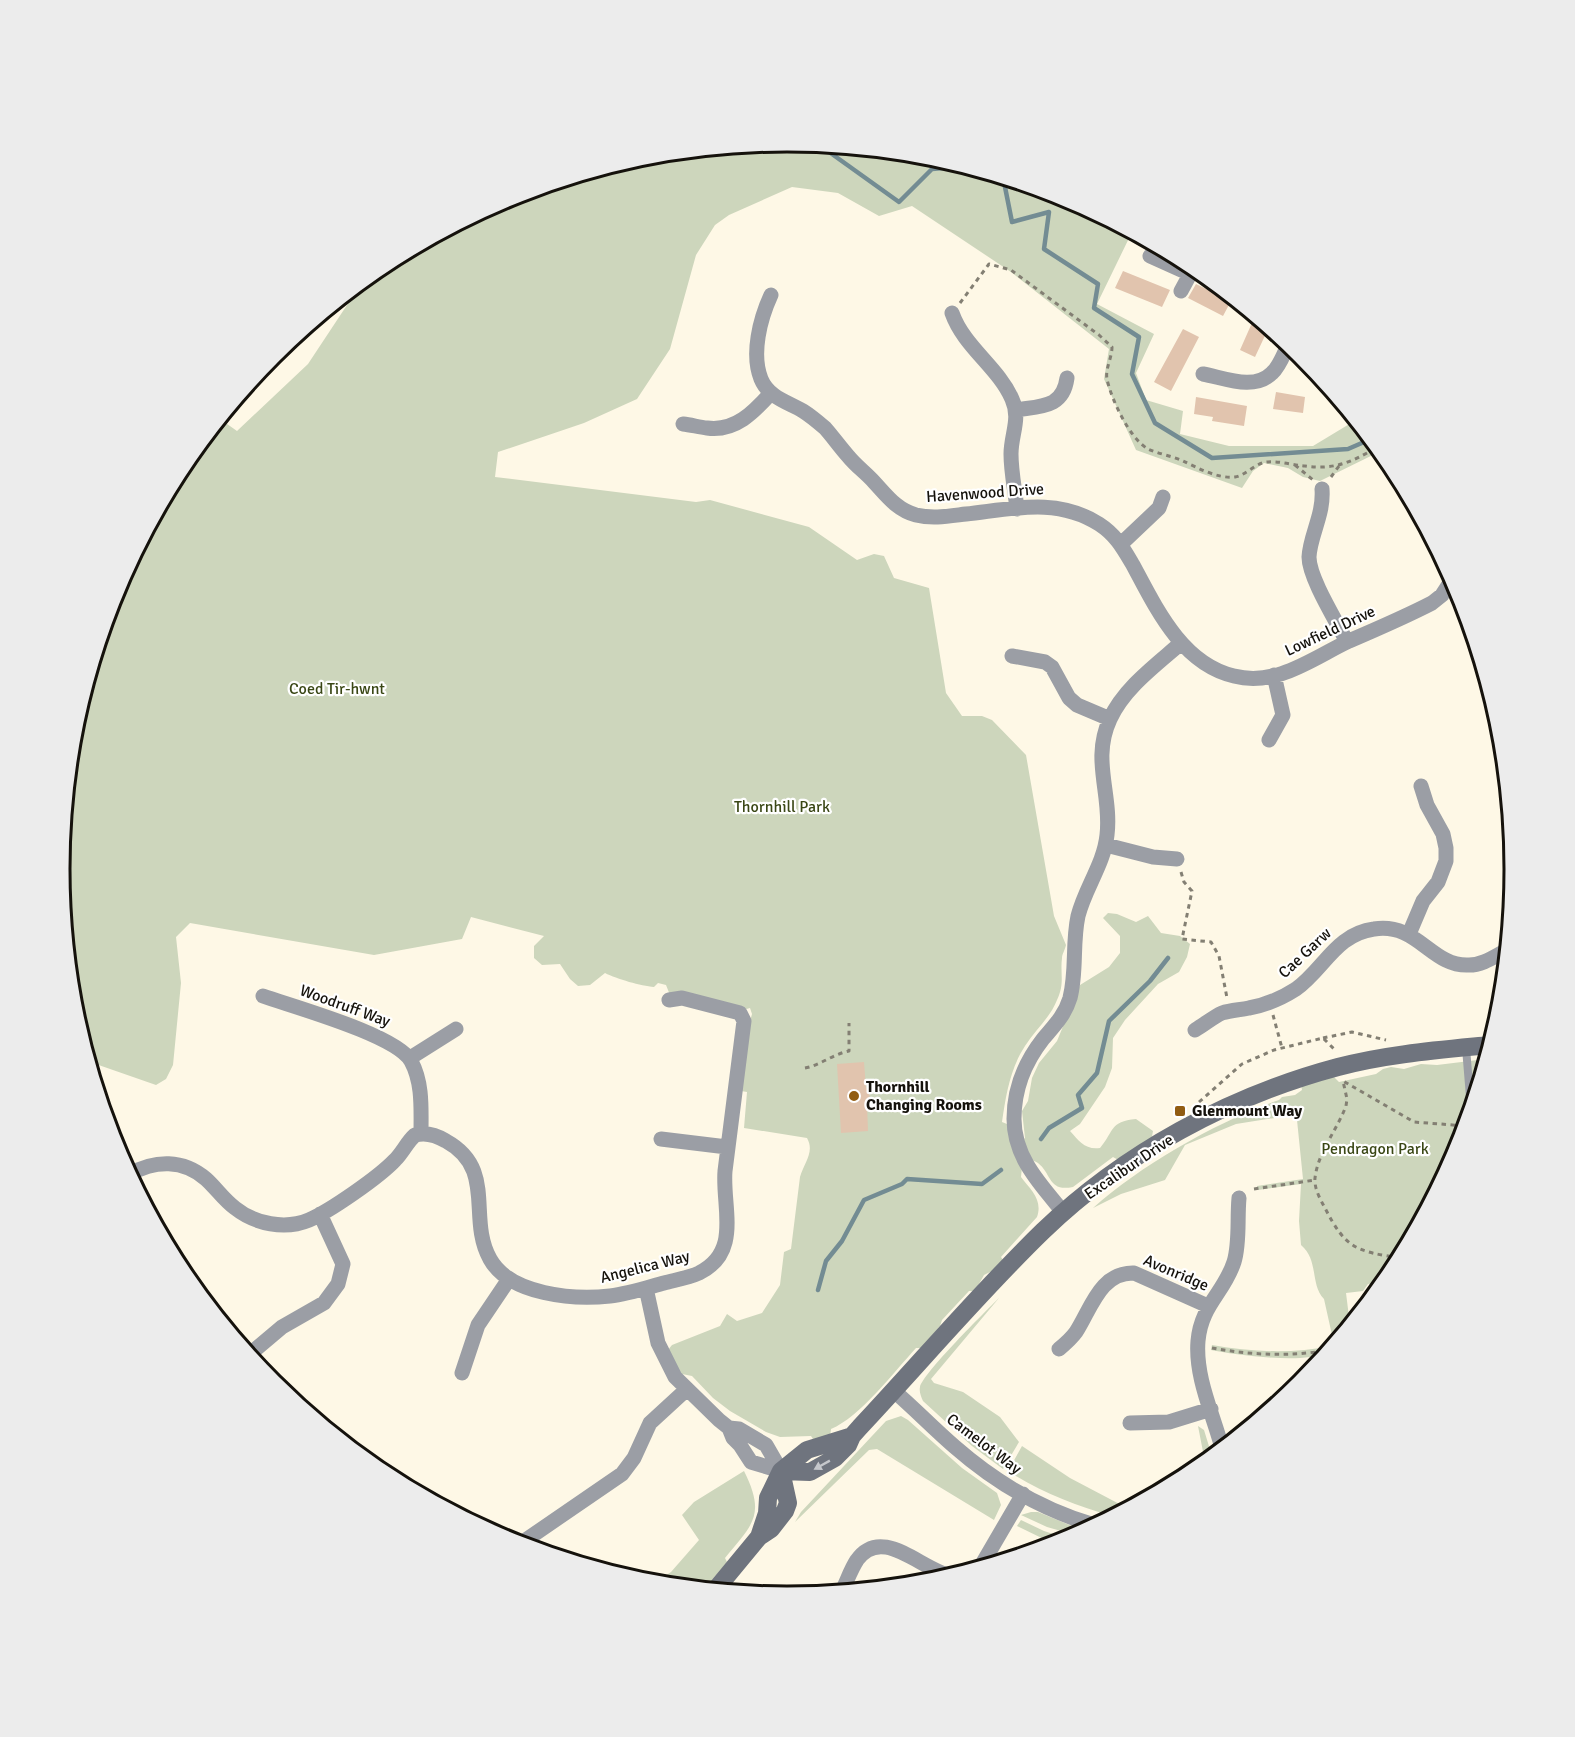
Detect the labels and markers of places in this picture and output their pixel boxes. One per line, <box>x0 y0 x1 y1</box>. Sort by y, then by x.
place label: Thornhill Changing Rooms <box>866 1077 982 1115</box>
marker: Thornhill Changing Rooms <box>847 1089 861 1103</box>
place label: Glenmount Way <box>1192 1101 1302 1121</box>
marker: Glenmount Way <box>1173 1104 1187 1118</box>

